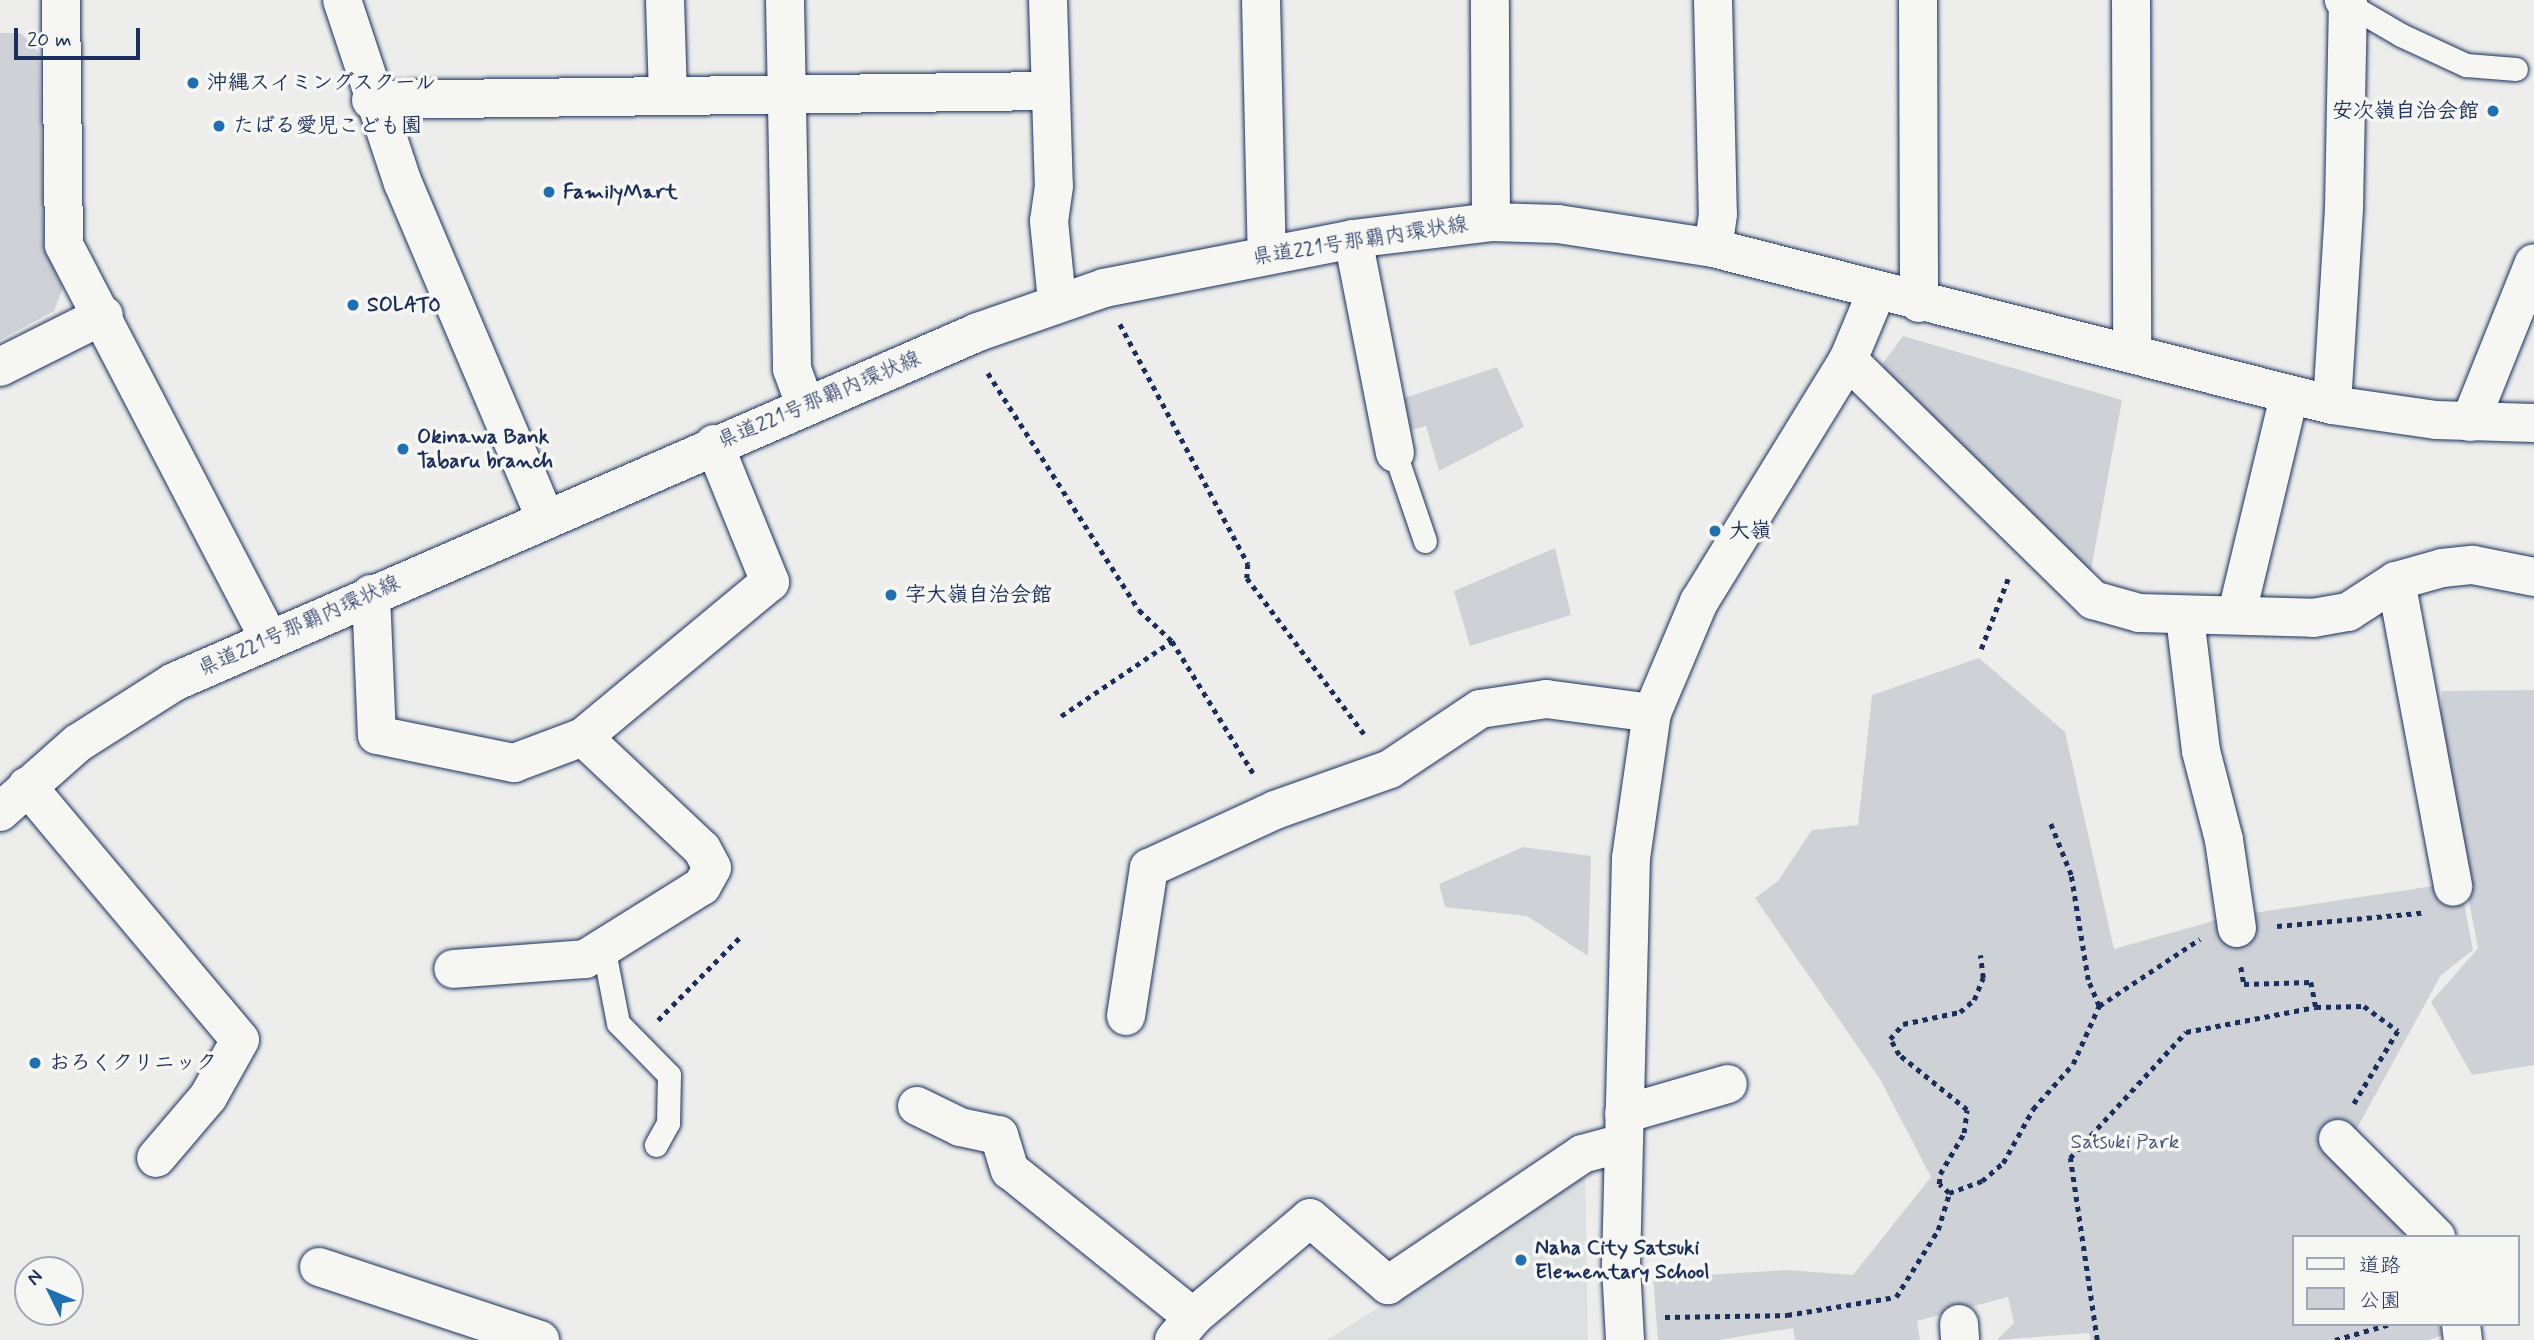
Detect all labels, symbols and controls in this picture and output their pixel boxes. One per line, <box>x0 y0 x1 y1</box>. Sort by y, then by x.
scale bar <box>18 14 144 58</box>
text: 20 m <box>27 26 72 54</box>
place label: 沖縄スイミングスクール <box>207 70 438 96</box>
marker: 沖縄スイミングスクール <box>185 75 201 91</box>
place label: 安次嶺自治会館 <box>2332 98 2479 124</box>
marker: 安次嶺自治会館 <box>2485 103 2501 119</box>
place label: たばる愛児こども園 <box>233 113 422 139</box>
marker: たばる愛児こども園 <box>211 118 227 134</box>
place label: FamilyMart <box>563 179 677 205</box>
marker: FamilyMart <box>541 184 557 200</box>
street label: 県道221号那覇内環状線 <box>1250 211 1470 271</box>
place label: SOLATO <box>367 292 441 318</box>
marker: SOLATO <box>345 297 361 313</box>
street label: 県道221号那覇内環状線 <box>713 346 925 454</box>
place label: Okinawa Bank Tabaru branch <box>417 424 553 474</box>
marker: Okinawa Bank Tabaru branch <box>395 441 411 457</box>
place label: 大嶺 <box>1729 518 1771 544</box>
marker: 大嶺 <box>1707 523 1723 539</box>
street label: 県道221号那覇内環状線 <box>194 570 404 682</box>
place label: 字大嶺自治会館 <box>905 582 1052 608</box>
marker: 字大嶺自治会館 <box>883 587 899 603</box>
place label: おろくクリニック <box>49 1050 217 1076</box>
marker: おろくクリニック <box>27 1055 43 1071</box>
park label: Satsuki Park <box>2071 1129 2179 1155</box>
place label: Naha City Satsuki Elementary School <box>1535 1235 1710 1285</box>
legend <box>2292 1235 2520 1326</box>
marker: Naha City Satsuki Elementary School <box>1513 1252 1529 1268</box>
text: 道路 <box>2359 1252 2401 1280</box>
north arrow <box>14 1256 84 1326</box>
text: N <box>21 1265 48 1291</box>
text: 公園 <box>2359 1287 2401 1315</box>

